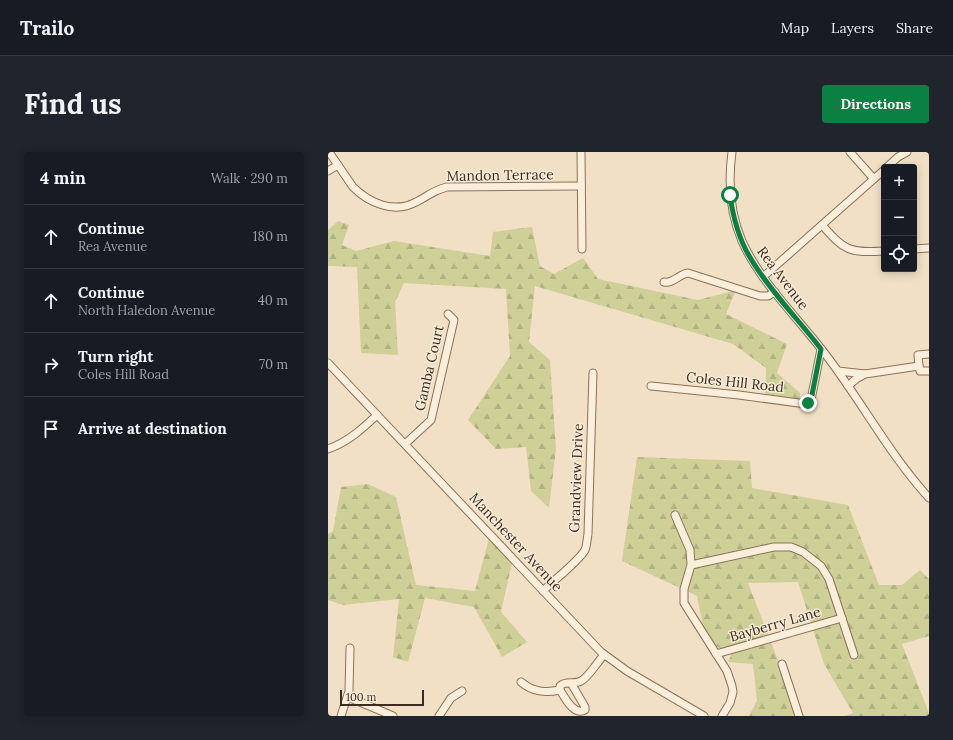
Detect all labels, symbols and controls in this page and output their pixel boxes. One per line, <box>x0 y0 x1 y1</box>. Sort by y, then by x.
text: Trailo <box>20 16 74 40</box>
text: Map <box>781 19 809 37</box>
text: Layers <box>831 19 874 37</box>
text: Share <box>896 19 933 37</box>
button: Directions <box>822 85 929 123</box>
text: Find us <box>24 86 122 122</box>
map controls <box>881 164 917 272</box>
button: + <box>881 164 917 200</box>
street label: Mandon Terrace <box>446 165 554 185</box>
text: 4 min <box>40 167 86 189</box>
text: Walk · 290 m <box>211 170 288 187</box>
route start <box>721 186 739 204</box>
button: − <box>881 200 917 236</box>
text: Continue <box>78 219 144 238</box>
icon: ahead <box>40 226 62 248</box>
text: 180 m <box>253 228 288 245</box>
button: locate <box>881 236 917 272</box>
text: Rea Avenue <box>78 238 147 255</box>
street label: Rea Avenue <box>753 243 813 314</box>
text: Continue <box>78 283 144 302</box>
icon: ahead <box>40 290 62 312</box>
text: 40 m <box>258 292 288 309</box>
text: North Haledon Avenue <box>78 302 215 319</box>
street label: Gamba Court <box>410 323 448 413</box>
text: Turn right <box>78 347 154 366</box>
icon: right <box>40 354 62 376</box>
text: 70 m <box>259 356 288 373</box>
text: Coles Hill Road <box>78 366 169 383</box>
street label: Coles Hill Road <box>685 368 785 396</box>
route end <box>799 394 817 412</box>
icon: arrive <box>40 418 62 440</box>
text: Arrive at destination <box>78 419 227 438</box>
street label: Grandview Drive <box>565 423 587 533</box>
street label: Manchester Avenue <box>466 489 567 596</box>
street label: Bayberry Lane <box>727 602 823 646</box>
scale bar <box>340 688 424 707</box>
text: 100 m <box>346 690 376 704</box>

